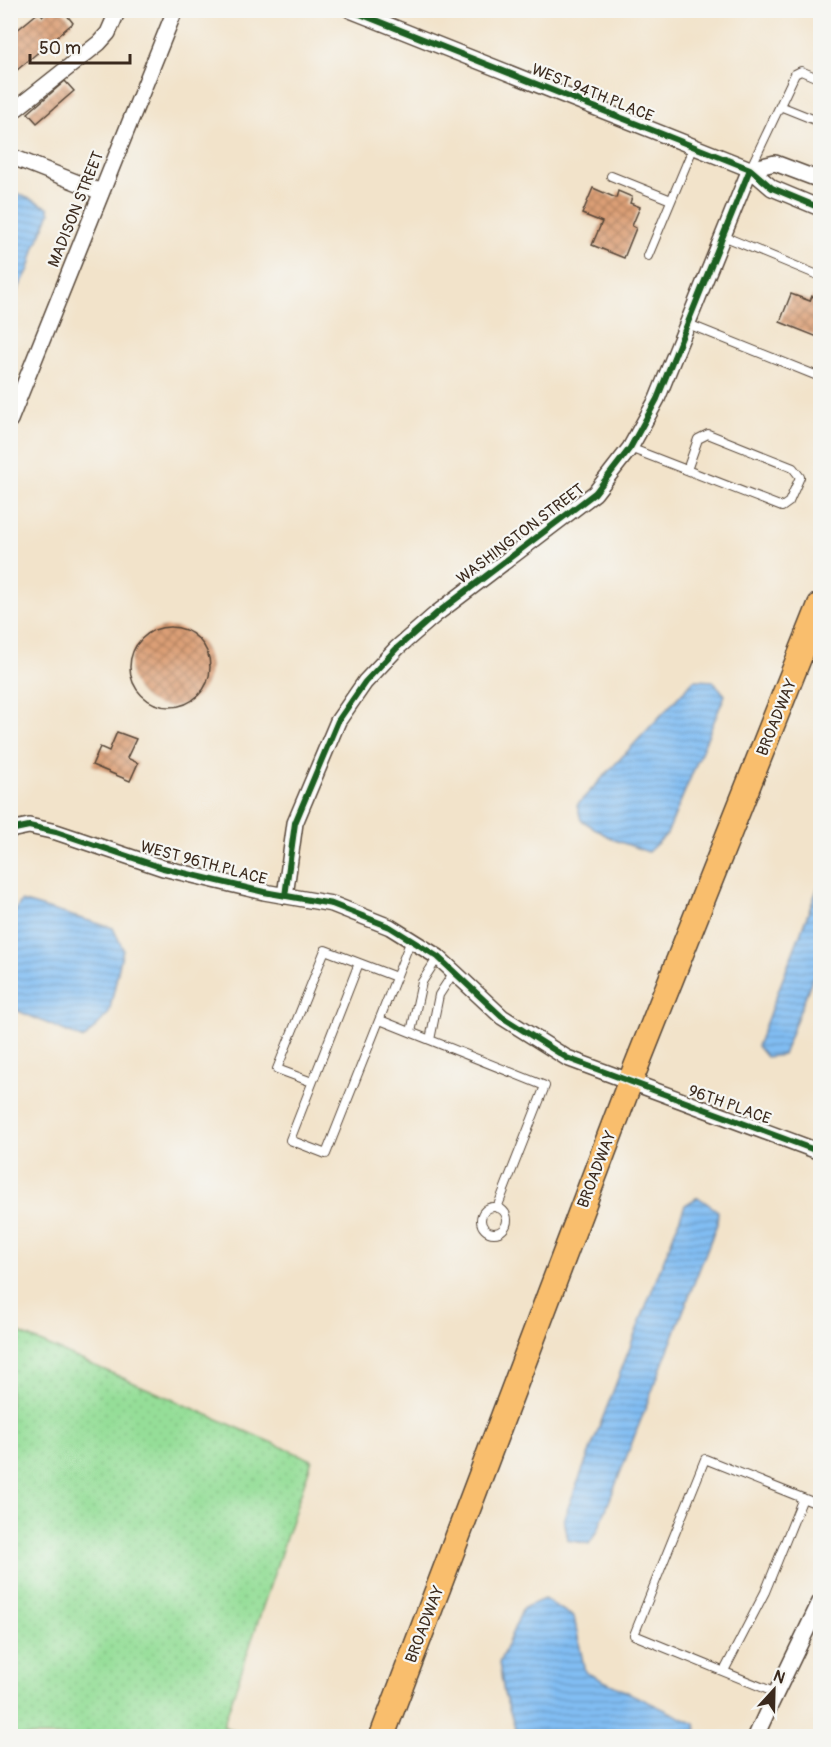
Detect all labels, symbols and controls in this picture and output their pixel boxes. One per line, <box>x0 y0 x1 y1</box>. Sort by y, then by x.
scale bar <box>30 27 130 65</box>
text: 50 m <box>39 37 81 60</box>
street label: WEST 94TH PLACE <box>529 59 657 127</box>
street label: MADISON STREET <box>44 148 108 270</box>
street label: WASHINGTON STREET <box>453 479 589 588</box>
street label: BROADWAY <box>752 676 801 759</box>
street label: WEST 96TH PLACE <box>138 836 269 889</box>
street label: 96TH PLACE <box>686 1081 774 1129</box>
street label: BROADWAY <box>573 1128 621 1211</box>
street label: BROADWAY <box>401 1583 449 1666</box>
north arrow <box>744 1660 804 1720</box>
text: N <box>770 1666 788 1688</box>

